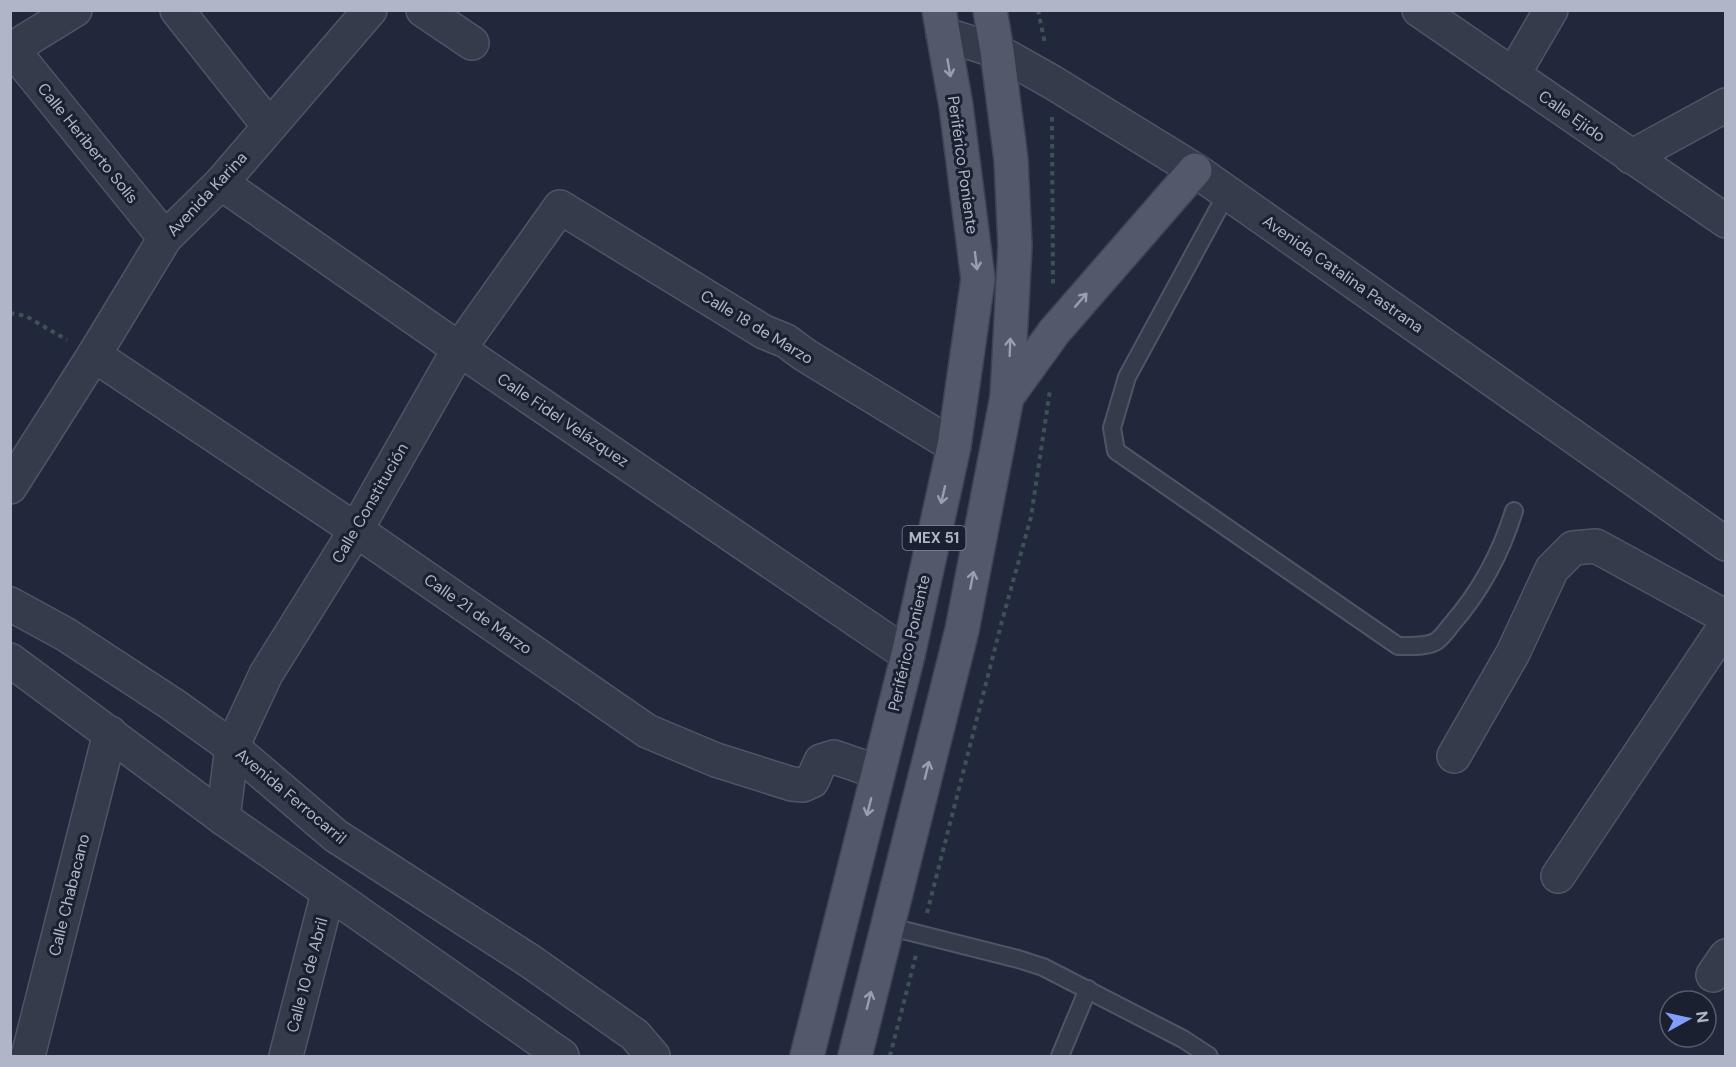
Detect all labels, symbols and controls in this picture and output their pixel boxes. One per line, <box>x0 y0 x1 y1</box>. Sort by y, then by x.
one-way arrow <box>944 58 955 77</box>
street label: Calle Heriberto Solís <box>33 78 143 208</box>
street label: Calle Ejido <box>1534 85 1610 147</box>
street label: Periférico Poniente <box>943 95 983 235</box>
street label: Avenida Karina <box>162 147 252 241</box>
street label: Avenida Catalina Pastrana <box>1259 210 1427 338</box>
one-way arrow <box>971 251 982 271</box>
street label: Calle 18 de Marzo <box>697 285 817 369</box>
one-way arrow <box>1074 293 1088 308</box>
one-way arrow <box>1004 337 1015 357</box>
street label: Calle Fidel Velázquez <box>493 368 633 472</box>
street label: Calle Constitución <box>327 439 413 567</box>
one-way arrow <box>937 485 948 504</box>
road number: MEX 51 <box>902 526 966 550</box>
street label: Calle 21 de Marzo <box>420 569 536 659</box>
one-way arrow <box>967 571 978 591</box>
street label: Periférico Poniente <box>883 573 935 713</box>
street label: Avenida Ferrocarril <box>231 743 351 849</box>
one-way arrow <box>921 761 933 780</box>
one-way arrow <box>862 798 874 817</box>
street label: Calle Chabacano <box>44 832 94 958</box>
street label: Calle 10 de Abril <box>282 915 332 1035</box>
north arrow <box>1658 989 1718 1049</box>
one-way arrow <box>864 991 875 1010</box>
text: N <box>1691 1010 1714 1024</box>

